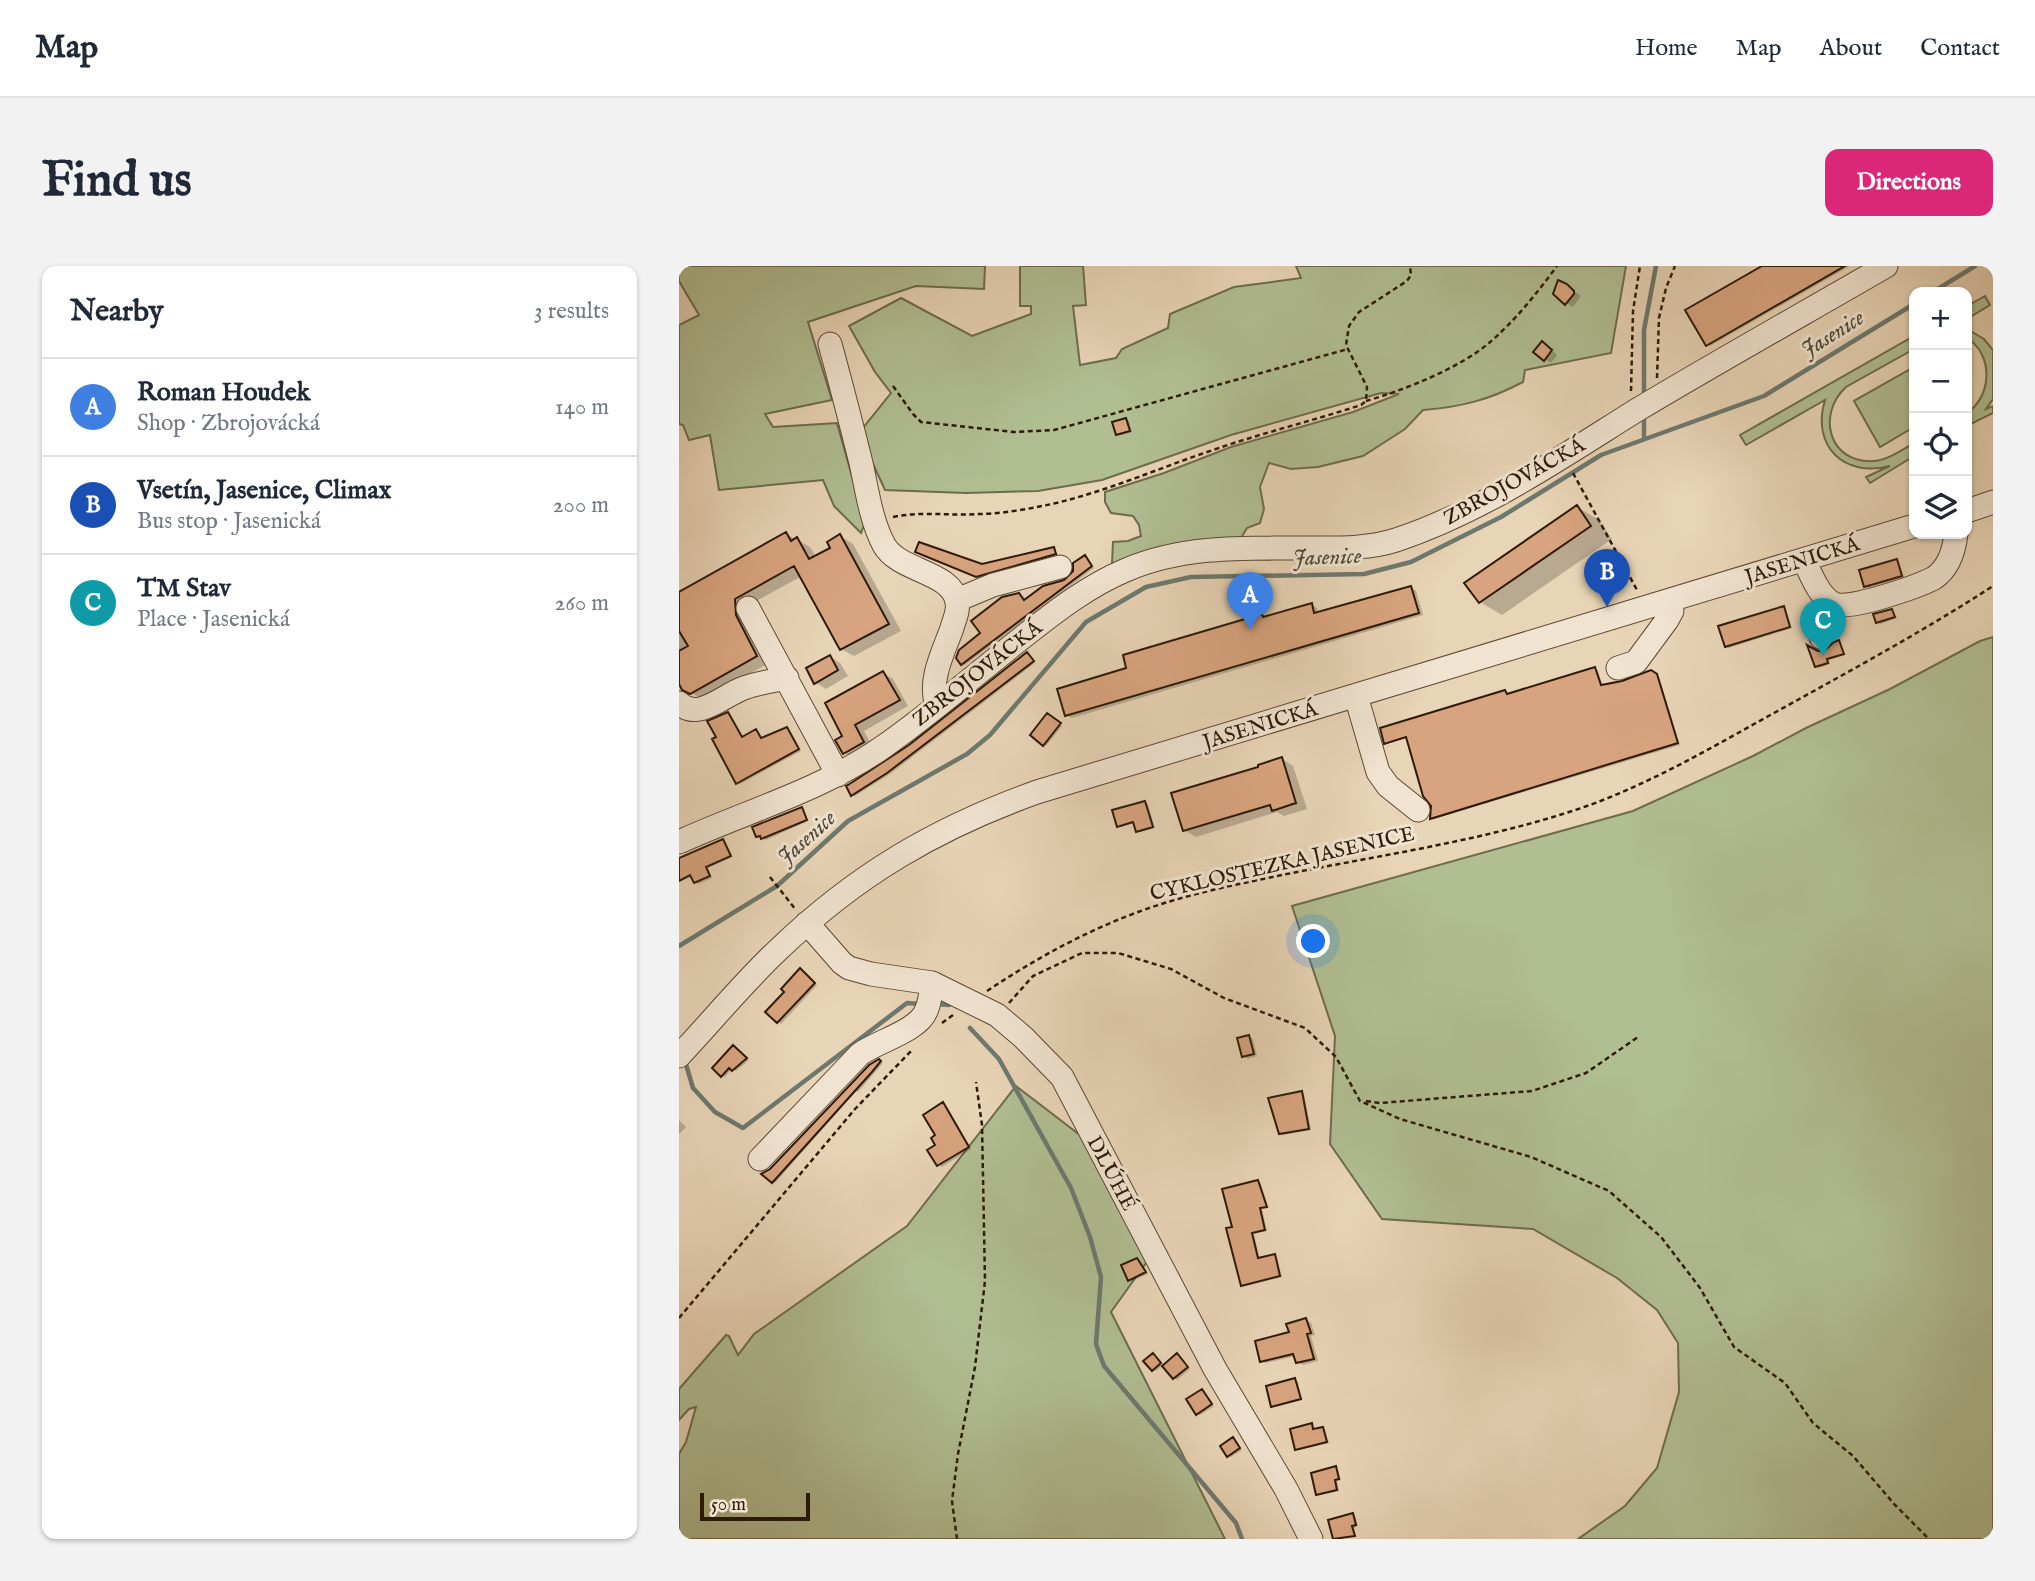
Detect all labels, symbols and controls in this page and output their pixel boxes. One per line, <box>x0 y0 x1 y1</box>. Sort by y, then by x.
text: Map <box>35 27 98 69</box>
text: Home <box>1635 33 1698 64</box>
text: Map <box>1736 33 1782 64</box>
text: About <box>1820 33 1882 64</box>
text: Contact <box>1920 33 2000 64</box>
button: Directions <box>1825 149 1993 216</box>
text: Find us <box>42 151 192 213</box>
map controls <box>1909 287 1972 539</box>
button: + <box>1909 287 1972 350</box>
text: Nearby <box>70 293 163 331</box>
text: 3 results <box>534 297 609 326</box>
water label: Jasenice <box>1796 304 1870 365</box>
button: − <box>1909 350 1972 413</box>
text: Roman Houdek <box>137 376 311 409</box>
text: A <box>85 393 101 422</box>
text: 140 m <box>555 393 609 422</box>
text: Shop · Zbrojovácká <box>137 409 320 438</box>
button: locate <box>1909 413 1972 476</box>
street label: ZBROJOVÁCKÁ <box>1439 431 1591 532</box>
text: Vsetín, Jasenice, Climax <box>137 474 391 507</box>
button: layers <box>1909 476 1972 539</box>
text: B <box>85 491 101 520</box>
text: 200 m <box>553 491 609 520</box>
text: Bus stop · Jasenická <box>137 507 321 536</box>
street label: JASENICKÁ <box>1739 530 1864 592</box>
water label: Jasenice <box>1292 542 1362 573</box>
pin: B <box>1584 549 1630 607</box>
text: TM Stav <box>137 572 231 605</box>
pin: A <box>1227 572 1273 630</box>
text: C <box>85 589 101 618</box>
text: 260 m <box>554 589 609 618</box>
pin: C <box>1800 598 1846 656</box>
text: Place · Jasenická <box>137 605 290 634</box>
street label: ZBROJOVÁCKÁ <box>907 614 1049 733</box>
street label: JASENICKÁ <box>1197 695 1322 757</box>
water label: Jasenice <box>772 804 843 872</box>
street label: CYKLOSTEZKA JASENICE <box>1147 821 1417 908</box>
your location <box>1296 924 1330 958</box>
street label: DLÚHÉ <box>1080 1131 1143 1216</box>
scale bar <box>700 1490 810 1522</box>
text: 50 m <box>711 1493 746 1517</box>

